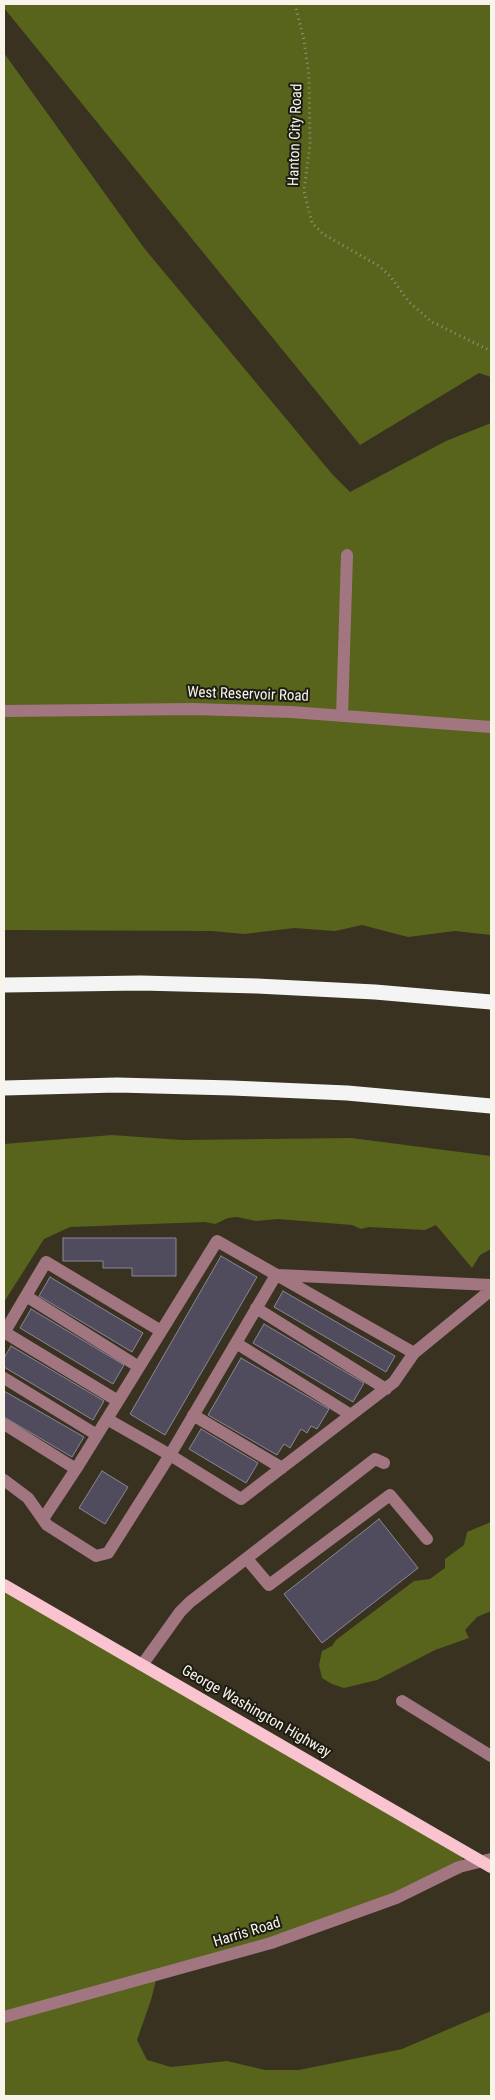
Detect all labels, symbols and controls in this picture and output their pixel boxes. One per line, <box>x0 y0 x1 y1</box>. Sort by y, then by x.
street label: Hanton City Road <box>285 83 307 187</box>
street label: West Reservoir Road <box>187 684 309 706</box>
street label: George Washington Highway <box>178 1662 334 1762</box>
street label: Harris Road <box>211 1914 283 1952</box>

